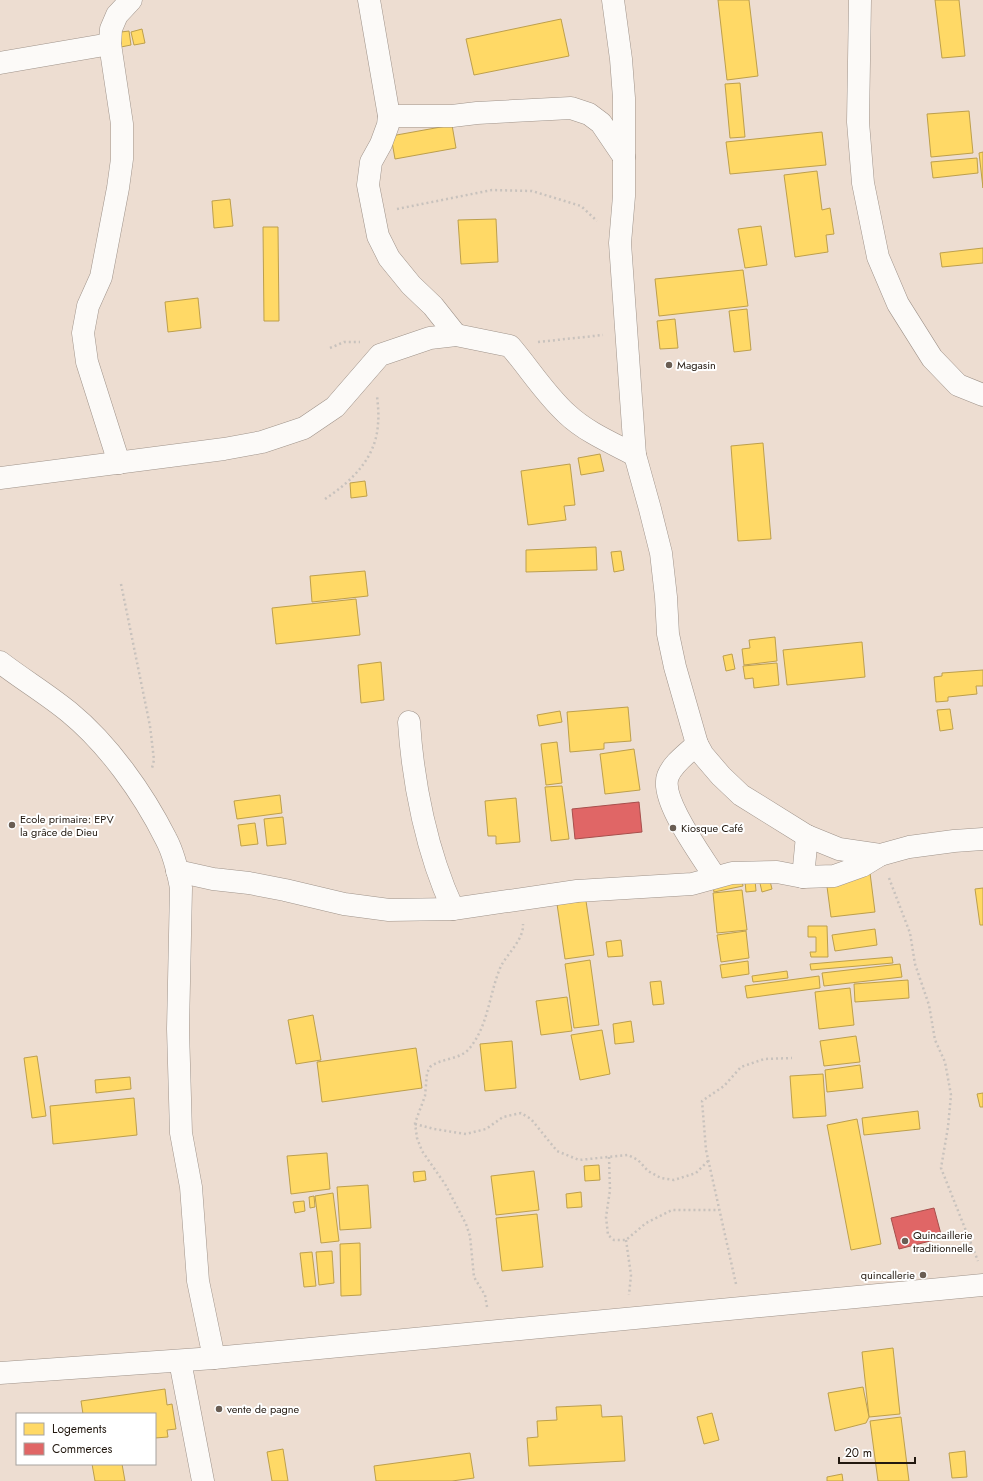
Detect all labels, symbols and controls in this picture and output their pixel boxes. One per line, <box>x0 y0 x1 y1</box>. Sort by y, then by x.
place label: Magasin <box>677 357 716 373</box>
marker: Magasin <box>664 360 674 370</box>
place label: Ecole primaire: EPV la grâce de Dieu <box>20 811 114 840</box>
marker: Ecole primaire: EPV la grâce de Dieu <box>7 820 17 830</box>
place label: Kiosque Café <box>681 820 743 836</box>
marker: Kiosque Café <box>668 823 678 833</box>
place label: Quincaillerie traditionnelle <box>913 1227 974 1256</box>
marker: Quincaillerie traditionnelle <box>900 1236 910 1246</box>
place label: quincallerie <box>861 1267 915 1283</box>
marker: quincallerie <box>918 1270 928 1280</box>
place label: vente de pagne <box>227 1401 300 1417</box>
marker: vente de pagne <box>214 1404 224 1414</box>
legend <box>16 1413 156 1465</box>
text: Logements <box>52 1420 107 1438</box>
scale bar <box>839 1439 915 1465</box>
text: Commerces <box>52 1440 113 1458</box>
text: 20 m <box>845 1444 872 1462</box>

